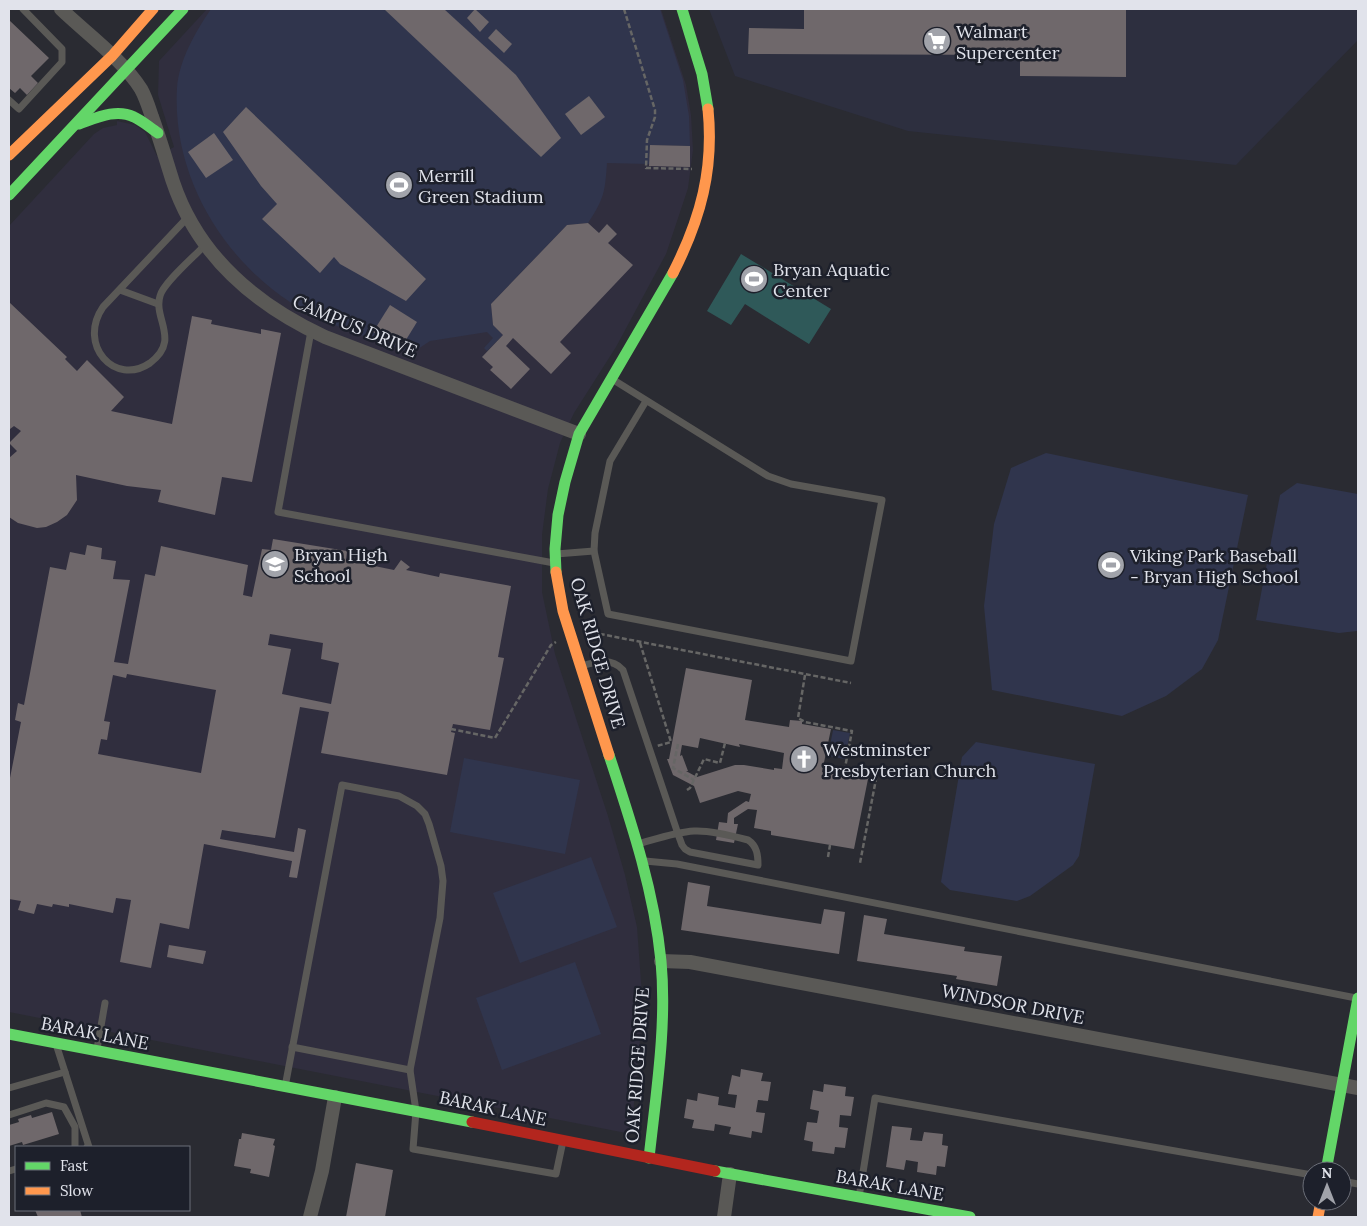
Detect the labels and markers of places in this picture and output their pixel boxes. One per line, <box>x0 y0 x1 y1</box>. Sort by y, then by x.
place label: Walmart Supercenter <box>956 20 1060 64</box>
supermarket icon: Walmart Supercenter <box>922 26 952 56</box>
place label: Merrill Green Stadium <box>418 164 544 208</box>
sports icon: Merrill Green Stadium <box>384 170 414 200</box>
place label: Bryan Aquatic Center <box>773 258 890 302</box>
sports icon: Bryan Aquatic Center <box>739 264 769 294</box>
place label: Bryan High School <box>294 543 388 587</box>
place label: Viking Park Baseball - Bryan High School <box>1129 544 1299 588</box>
school or university icon: Bryan High School <box>260 549 290 579</box>
sports icon: Viking Park Baseball - Bryan High School <box>1096 550 1126 580</box>
place label: Westminster Presbyterian Church <box>823 738 996 782</box>
church icon: Westminster Presbyterian Church <box>789 744 819 774</box>

